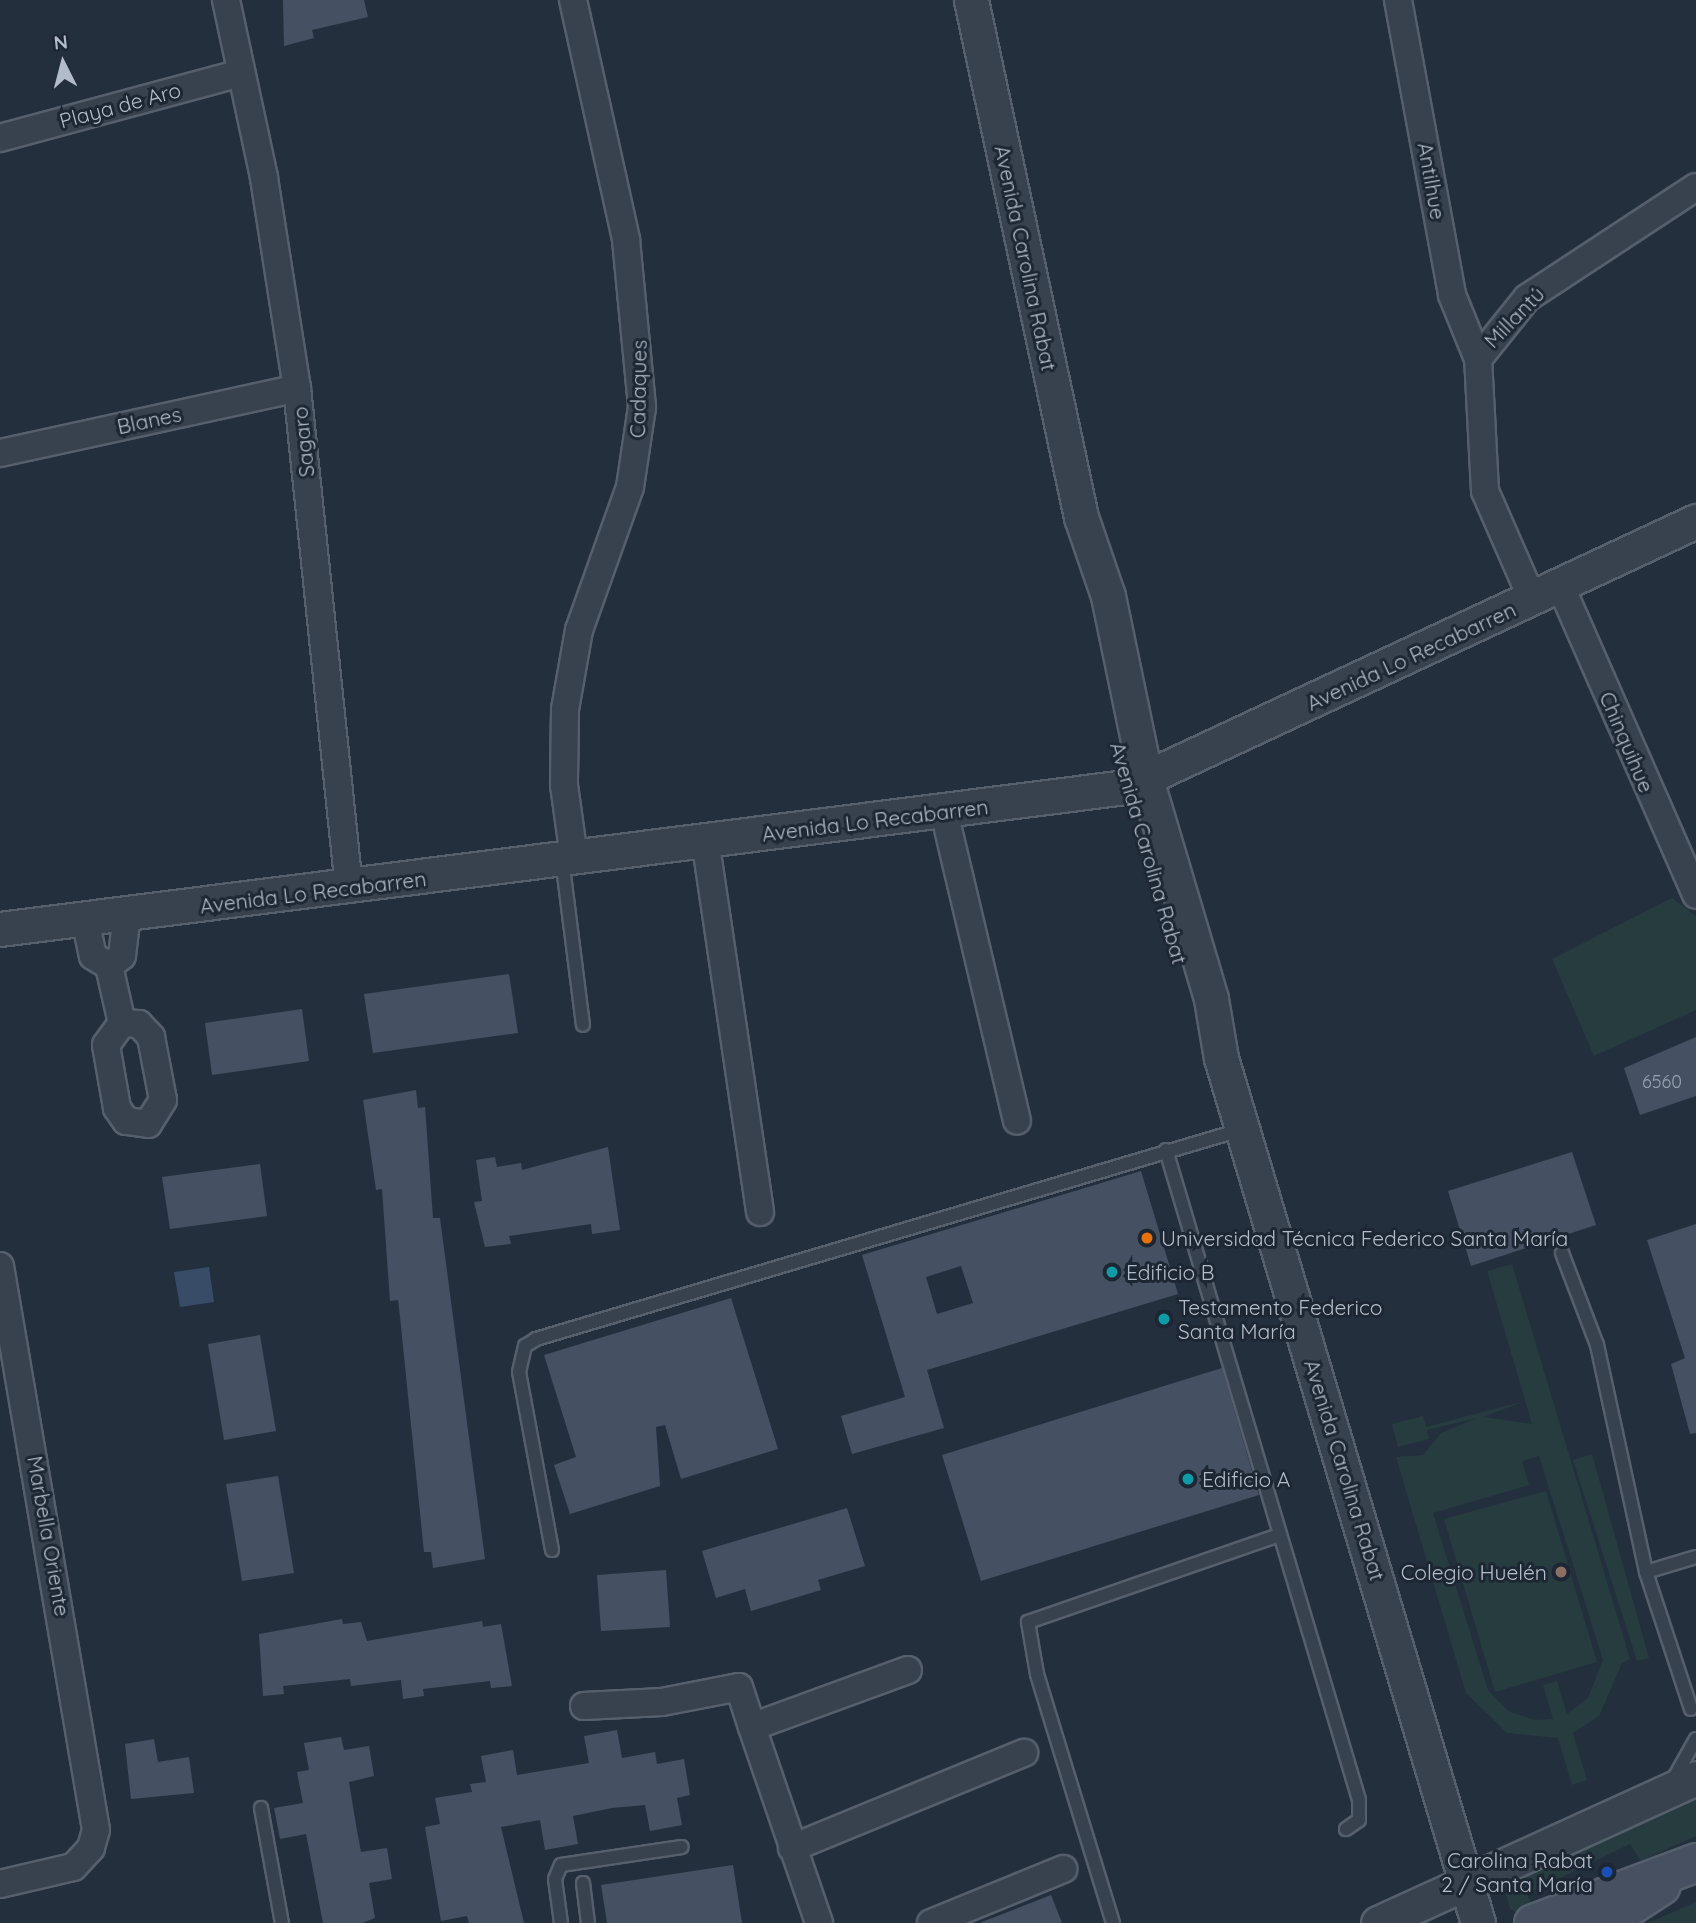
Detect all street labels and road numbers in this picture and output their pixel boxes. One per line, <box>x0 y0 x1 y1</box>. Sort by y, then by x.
street label: Playa de Aro <box>57 77 183 133</box>
street label: Antilhue <box>1413 140 1451 222</box>
street label: Avenida Carolina Rabat <box>990 143 1062 373</box>
street label: Millantú <box>1479 281 1549 353</box>
street label: Cadaques <box>625 340 651 438</box>
street label: Blanes <box>115 401 183 439</box>
street label: Sagaro <box>287 406 319 478</box>
street label: Avenida Lo Recabarren <box>1302 596 1520 716</box>
street label: Chinquihue <box>1594 688 1660 796</box>
street label: Avenida Carolina Rabat <box>1105 739 1193 967</box>
street label: Avenida Lo Recabarren <box>760 794 990 846</box>
street label: Avenida Lo Recabarren <box>198 866 428 918</box>
street label: Avenida Carolina Rabat <box>1299 1356 1391 1584</box>
street label: Marbella Oriente <box>22 1454 76 1618</box>

